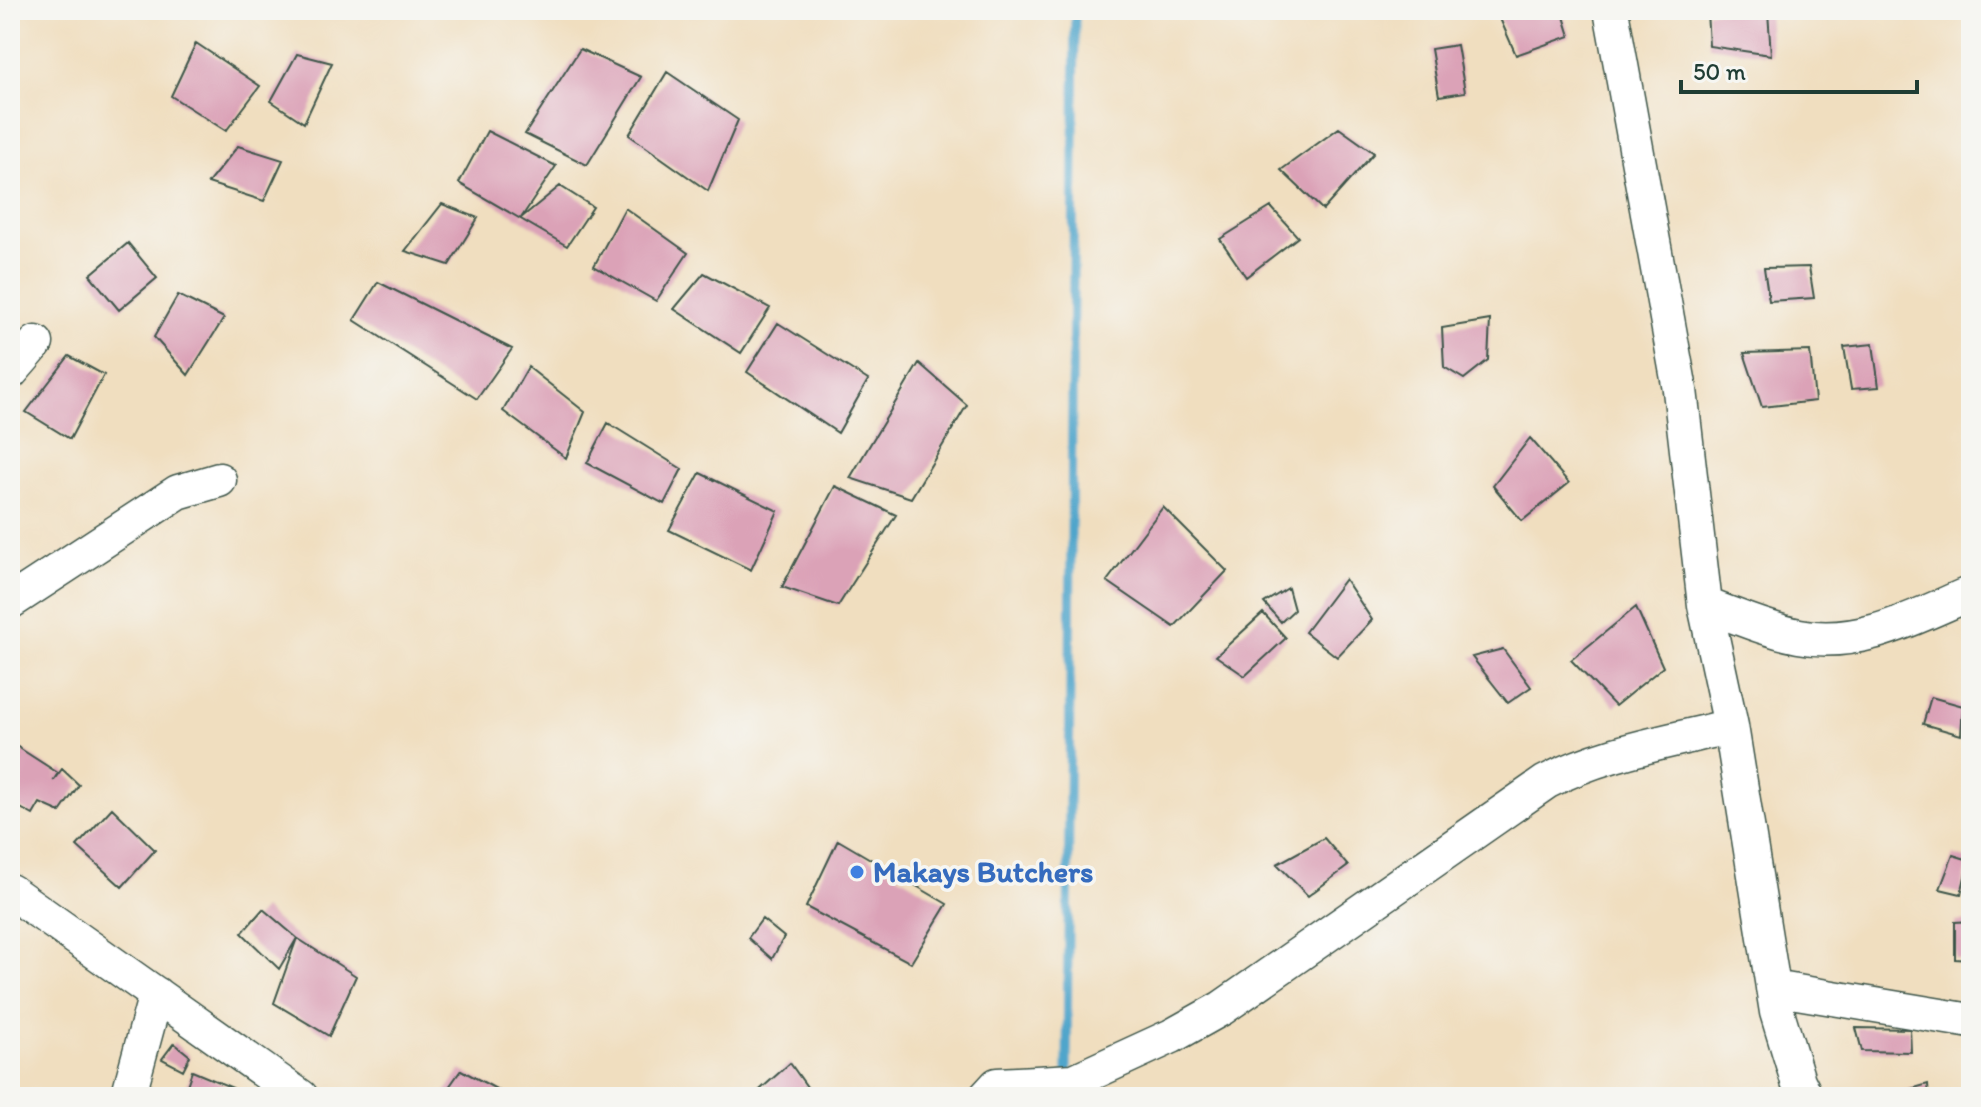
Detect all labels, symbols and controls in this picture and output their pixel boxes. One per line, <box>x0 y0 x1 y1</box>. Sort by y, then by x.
scale bar <box>1681 44 1917 94</box>
text: 50 m <box>1693 57 1746 86</box>
place label: Makays Butchers <box>873 853 1093 890</box>
marker: Makays Butchers <box>848 863 866 881</box>

